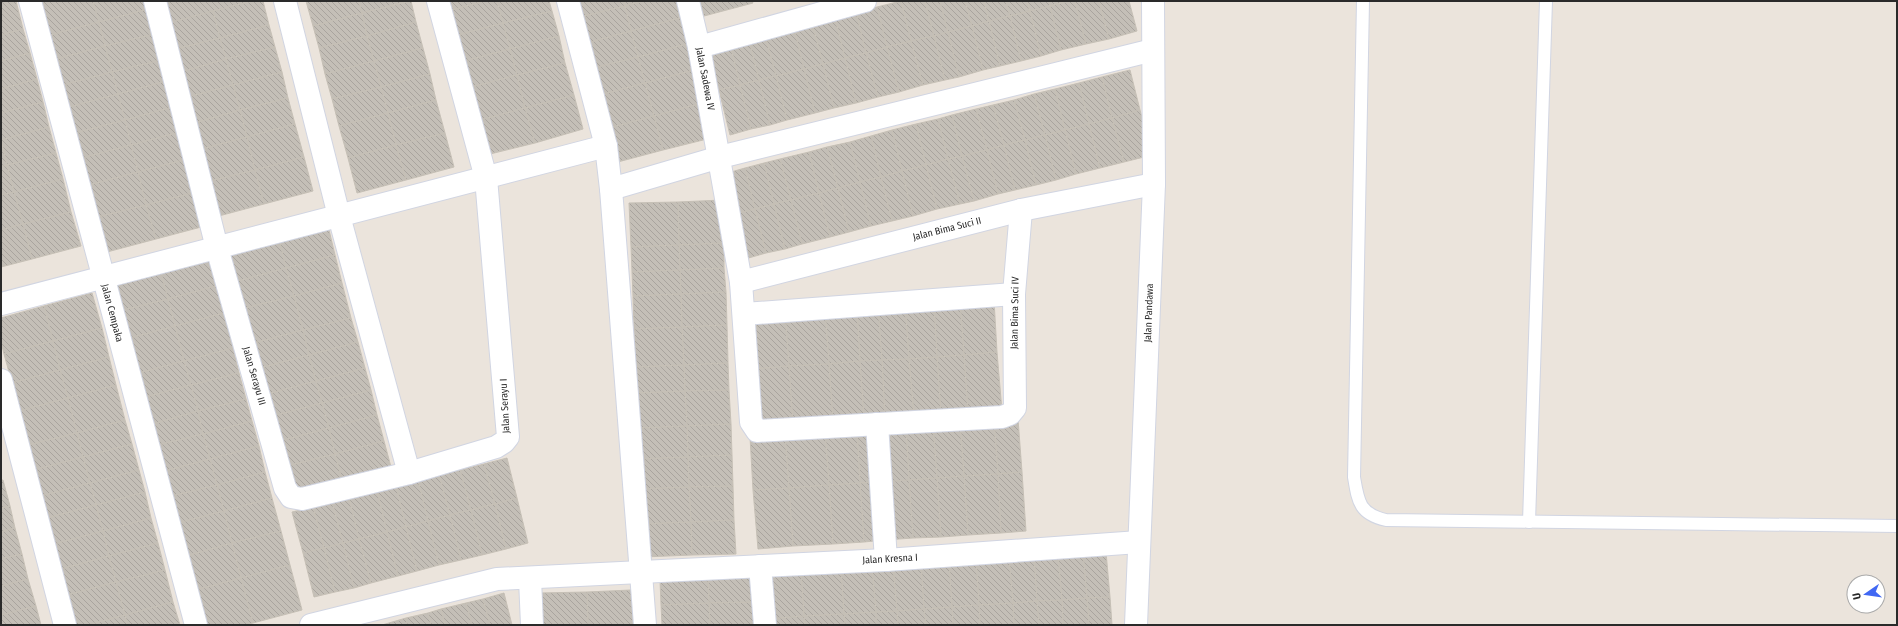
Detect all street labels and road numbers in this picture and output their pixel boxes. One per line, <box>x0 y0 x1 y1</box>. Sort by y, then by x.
street label: Jalan Sadewa IV <box>693 46 717 113</box>
street label: Jalan Bima Suci II <box>912 215 982 243</box>
street label: Jalan Bima Suci IV <box>1008 276 1022 349</box>
street label: Jalan Cempaka <box>98 283 126 343</box>
street label: Jalan Pandawa <box>1142 283 1156 343</box>
street label: Jalan Serayu III <box>240 345 268 407</box>
street label: Jalan Serayu I <box>498 378 512 434</box>
street label: Jalan Kresna I <box>862 552 918 566</box>

